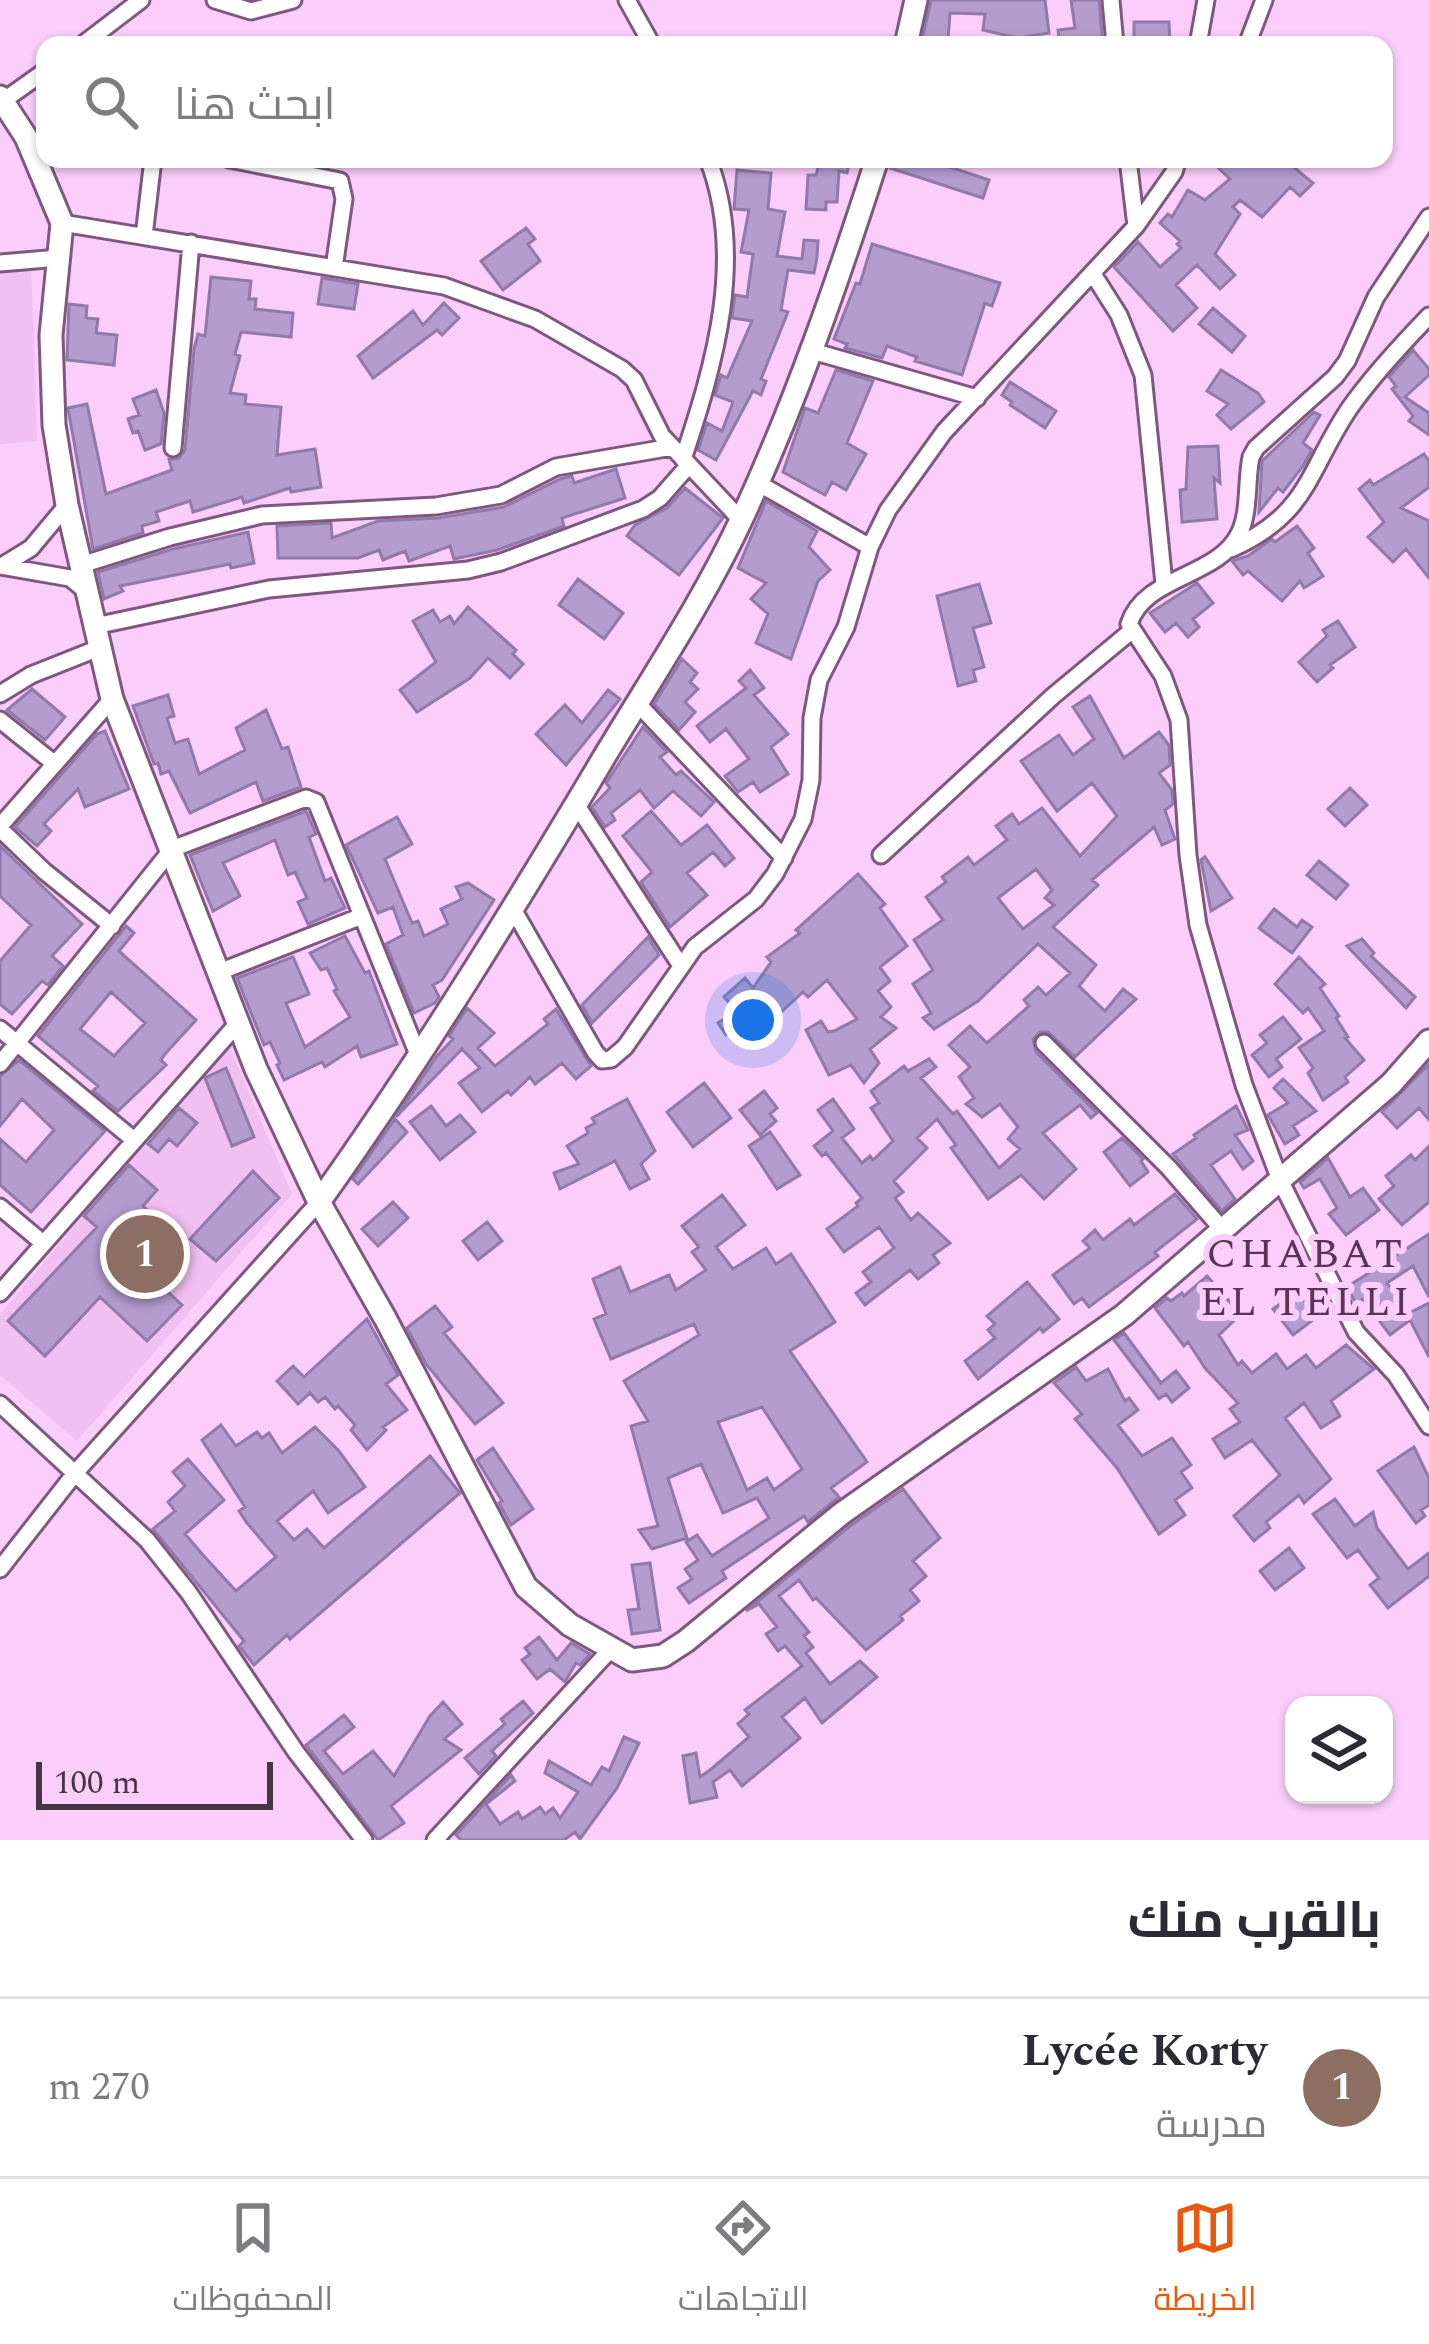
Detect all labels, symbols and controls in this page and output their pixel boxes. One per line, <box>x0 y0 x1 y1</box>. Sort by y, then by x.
search box <box>36 36 1393 168</box>
icon: search <box>78 69 144 135</box>
text: ابحث هنا <box>174 71 336 140</box>
your location <box>723 990 783 1050</box>
pin: 1 <box>106 1209 184 1299</box>
district label: CHABAT EL TELLI <box>1200 1223 1412 1334</box>
map controls <box>1285 1696 1393 1804</box>
button: layers <box>1285 1696 1393 1804</box>
scale bar <box>36 1756 273 1809</box>
text: 100 m <box>54 1758 140 1808</box>
text: بالقرب منك <box>1128 1883 1381 1961</box>
text: Lycée Korty <box>1022 2017 1267 2086</box>
text: 270 m <box>48 2058 150 2117</box>
text: 1 <box>1331 2058 1353 2117</box>
text: مدرسة <box>1156 2096 1267 2155</box>
tab: المحفوظات <box>172 2195 333 2329</box>
tab: الاتجاهات <box>678 2195 809 2329</box>
tab: الخريطة <box>1154 2195 1257 2329</box>

